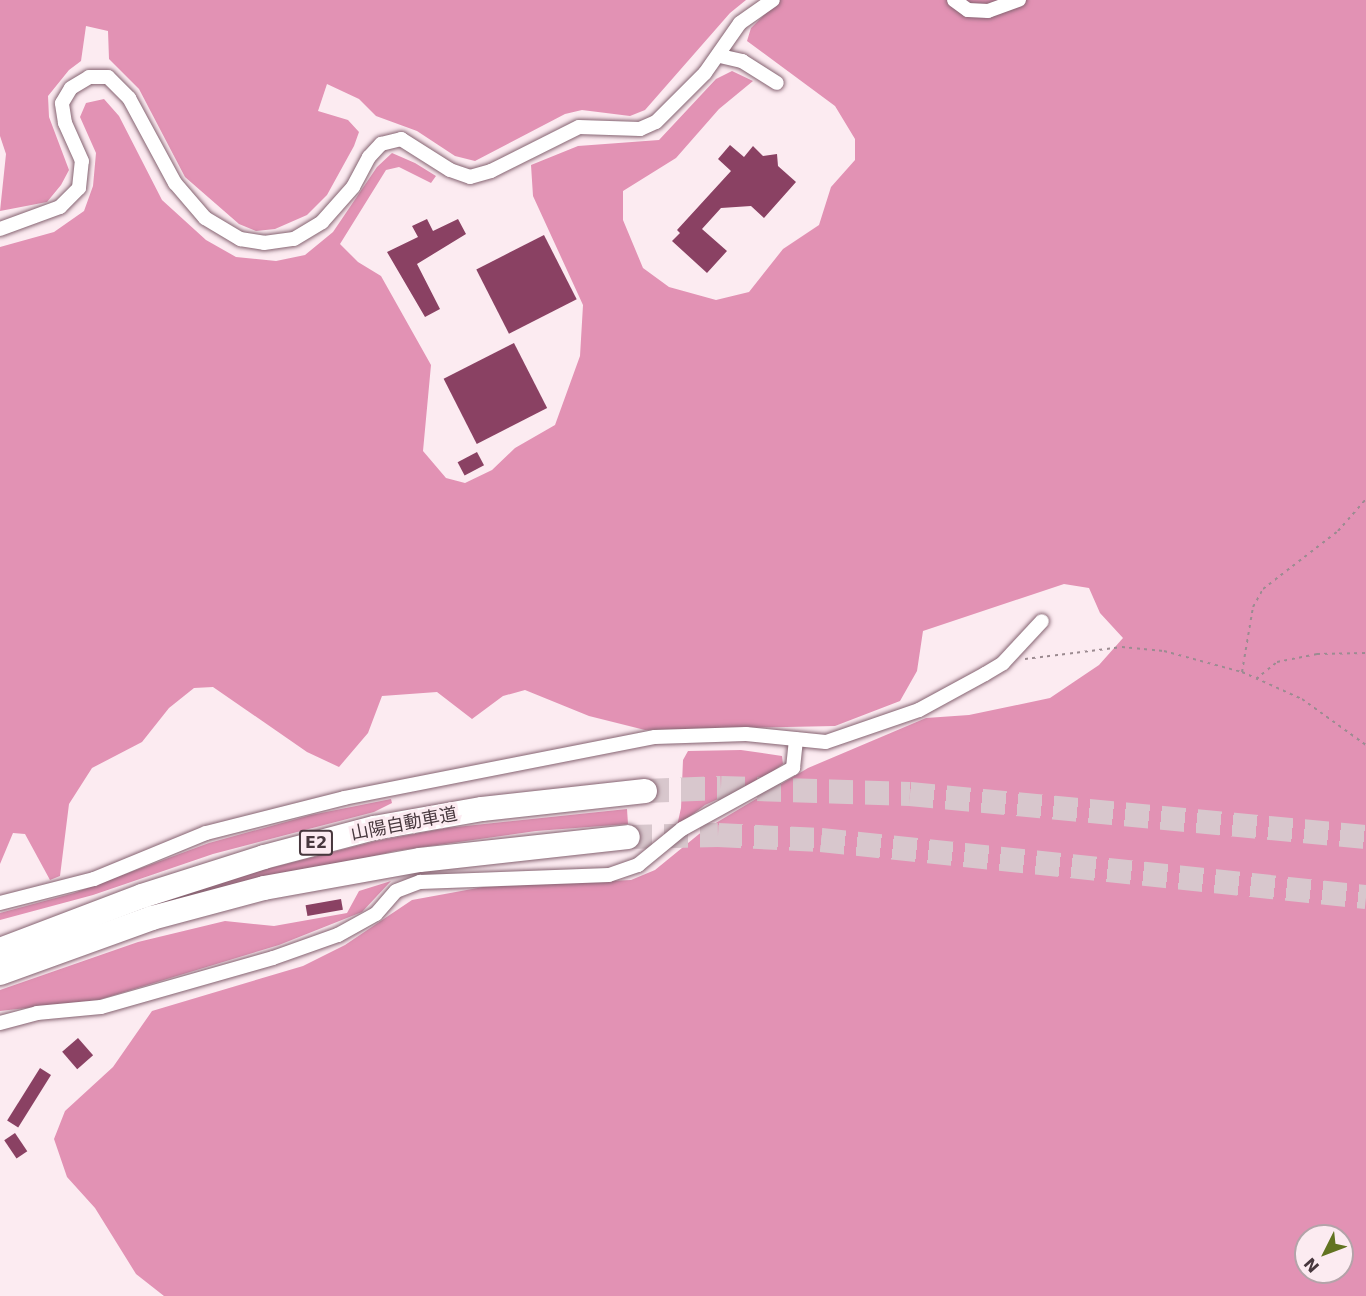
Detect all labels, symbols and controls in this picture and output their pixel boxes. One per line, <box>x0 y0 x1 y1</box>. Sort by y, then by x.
street label: 山陽自動車道 <box>349 803 459 845</box>
road number: E2 <box>298 830 334 856</box>
north arrow <box>1294 1224 1354 1284</box>
text: N <box>1300 1254 1323 1276</box>

